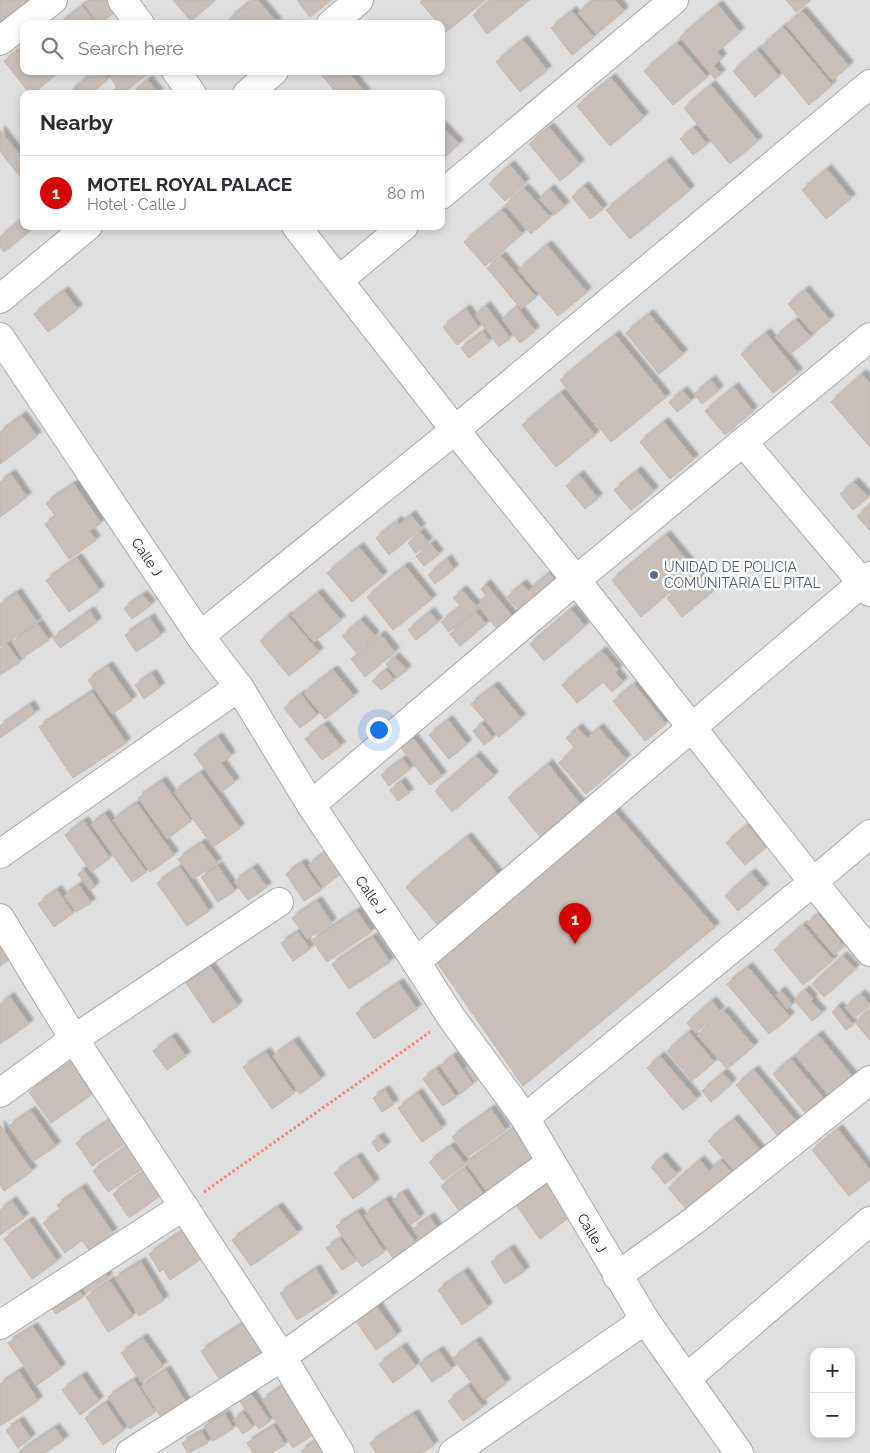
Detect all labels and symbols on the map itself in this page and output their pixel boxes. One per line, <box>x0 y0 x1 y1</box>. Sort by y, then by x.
street label: Calle J <box>128 535 166 579</box>
place label: UNIDAD DE POLICIA COMUNITARIA EL PITAL <box>664 559 821 591</box>
marker: UNIDAD DE POLICIA COMUNITARIA EL PITAL <box>648 569 660 581</box>
your location <box>366 717 392 743</box>
street label: Calle J <box>352 873 390 917</box>
pin: 1 <box>559 903 591 944</box>
street label: Calle J <box>574 1210 610 1256</box>

